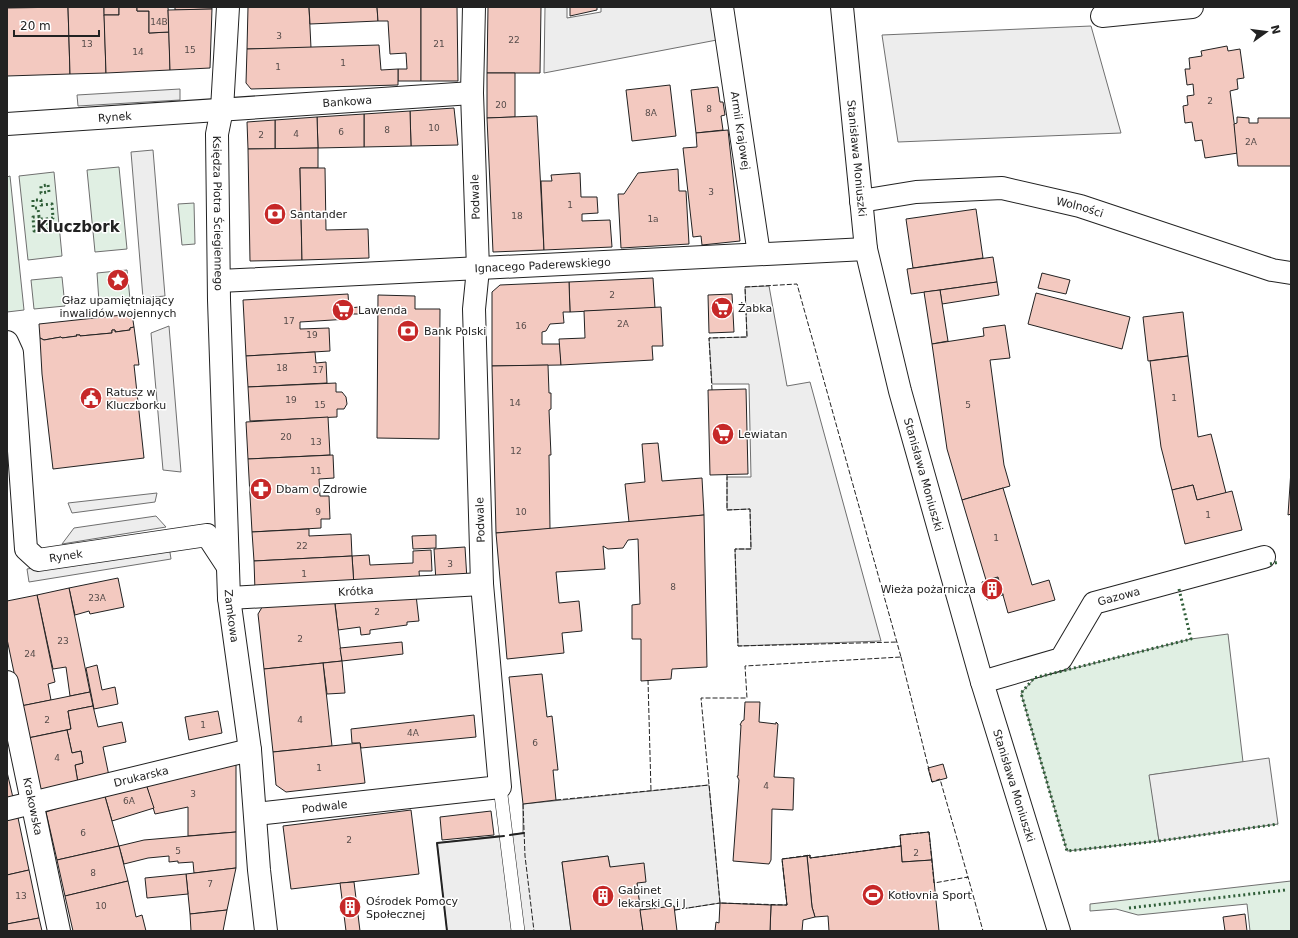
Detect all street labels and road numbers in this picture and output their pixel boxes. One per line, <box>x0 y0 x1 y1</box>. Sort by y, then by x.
street label: Armii Krajowej <box>728 90 752 171</box>
street label: Bankowa <box>322 94 373 110</box>
street label: Stanisława Moniuszki <box>844 99 869 217</box>
street label: Rynek <box>98 110 133 125</box>
street label: Księdza Piotra Ściegiennego <box>210 136 225 291</box>
street label: Podwale <box>468 174 483 220</box>
street label: Wolności <box>1055 195 1105 220</box>
street label: Ignacego Paderewskiego <box>474 256 611 275</box>
street label: Stanisława Moniuszki <box>901 417 945 533</box>
street label: Podwale <box>473 497 488 543</box>
street label: Rynek <box>48 547 84 565</box>
street label: Krótka <box>338 584 374 599</box>
street label: Gazowa <box>1096 585 1142 609</box>
street label: Zamkowa <box>222 589 241 643</box>
street label: Stanisława Moniuszki <box>990 728 1037 844</box>
street label: Drukarska <box>112 764 170 790</box>
street label: Krakowska <box>20 776 45 837</box>
street label: Podwale <box>301 798 348 816</box>

